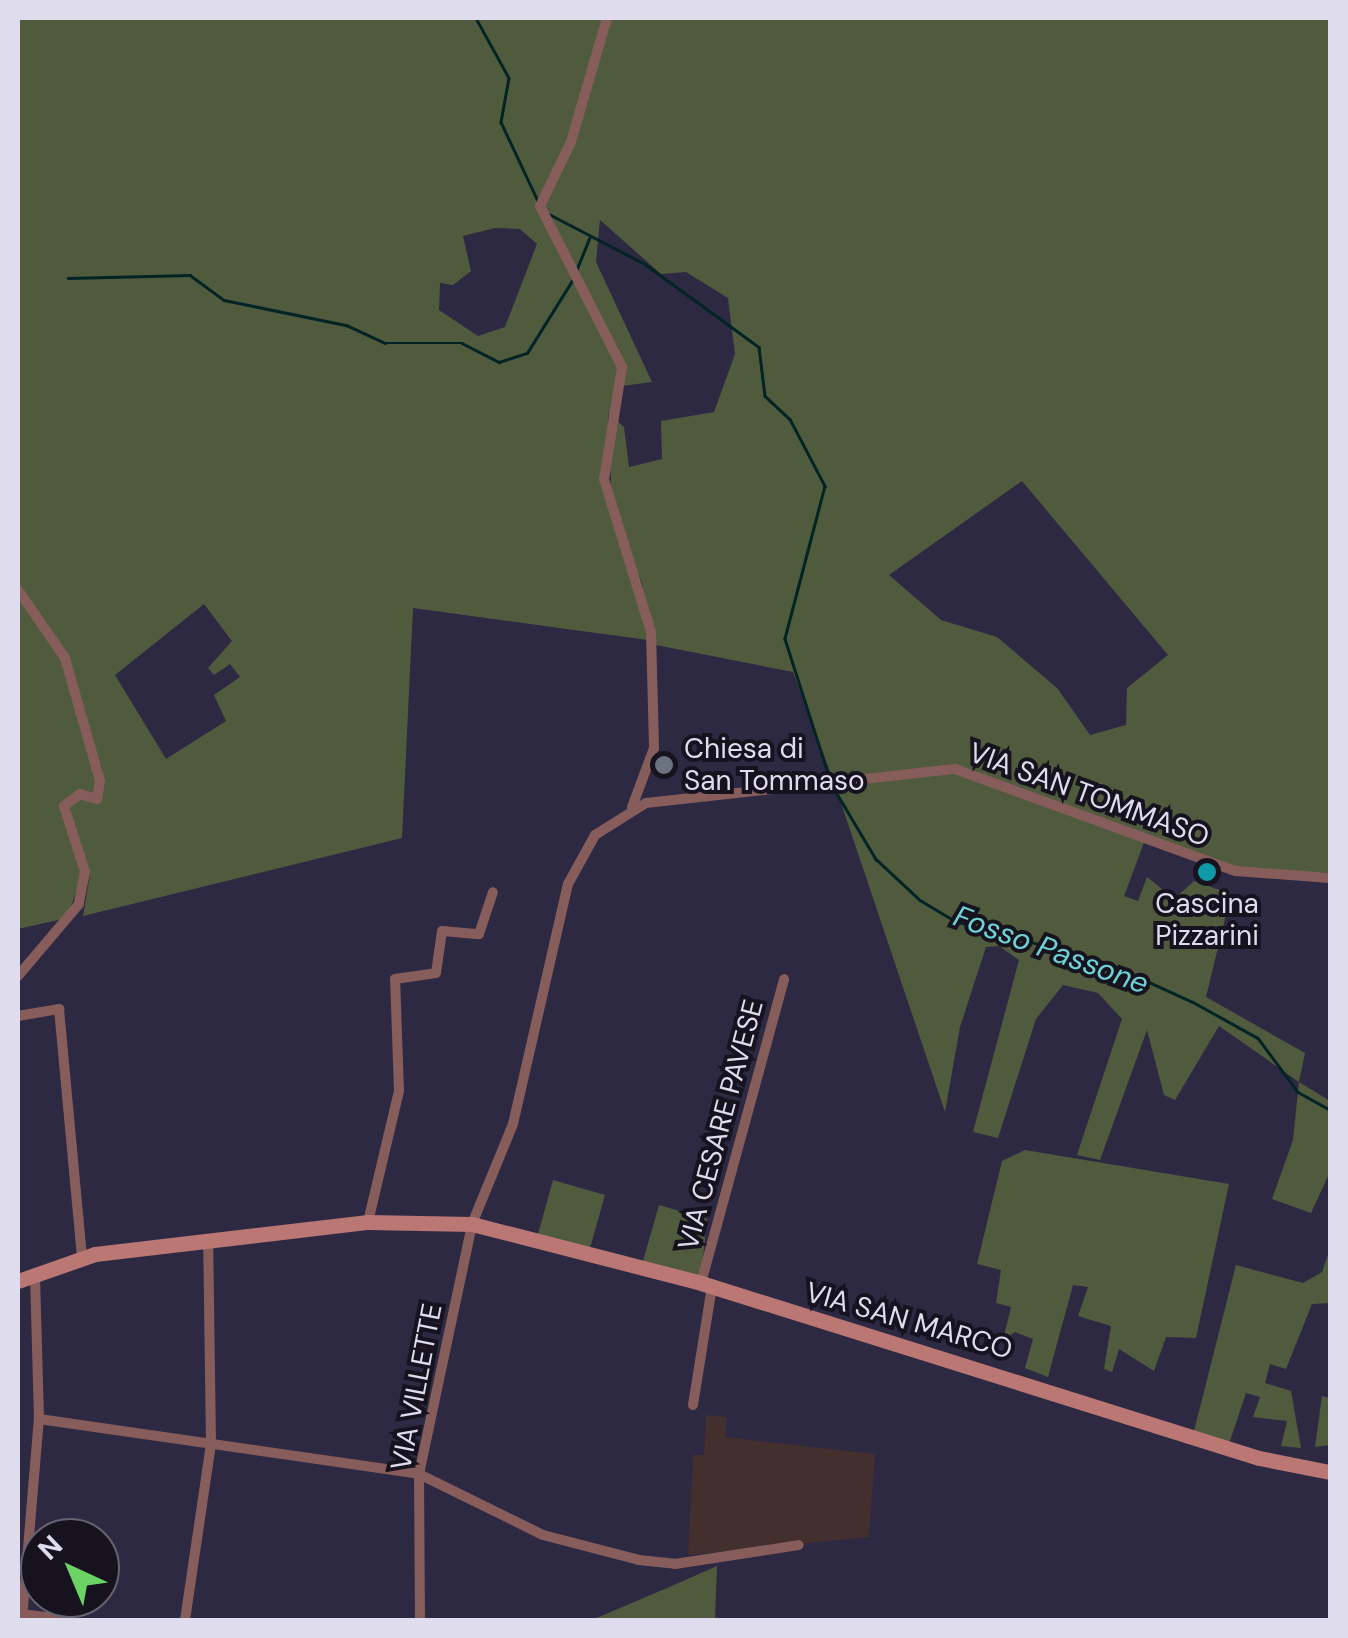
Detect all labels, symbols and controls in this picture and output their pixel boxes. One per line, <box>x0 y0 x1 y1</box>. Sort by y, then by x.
place label: Chiesa di San Tommaso <box>684 732 865 798</box>
street label: VIA SAN TOMMASO <box>964 736 1214 854</box>
marker: Chiesa di San Tommaso <box>653 754 675 776</box>
marker: Cascina Pizzarini <box>1196 861 1218 883</box>
place label: Cascina Pizzarini <box>1155 887 1259 953</box>
water label: Fosso Passone <box>949 898 1153 1002</box>
street label: VIA CESARE PAVESE <box>671 996 771 1254</box>
street label: VIA SAN MARCO <box>802 1275 1016 1367</box>
street label: VIA VILLETTE <box>384 1301 450 1473</box>
north arrow <box>20 1518 120 1618</box>
text: N <box>30 1527 70 1568</box>

